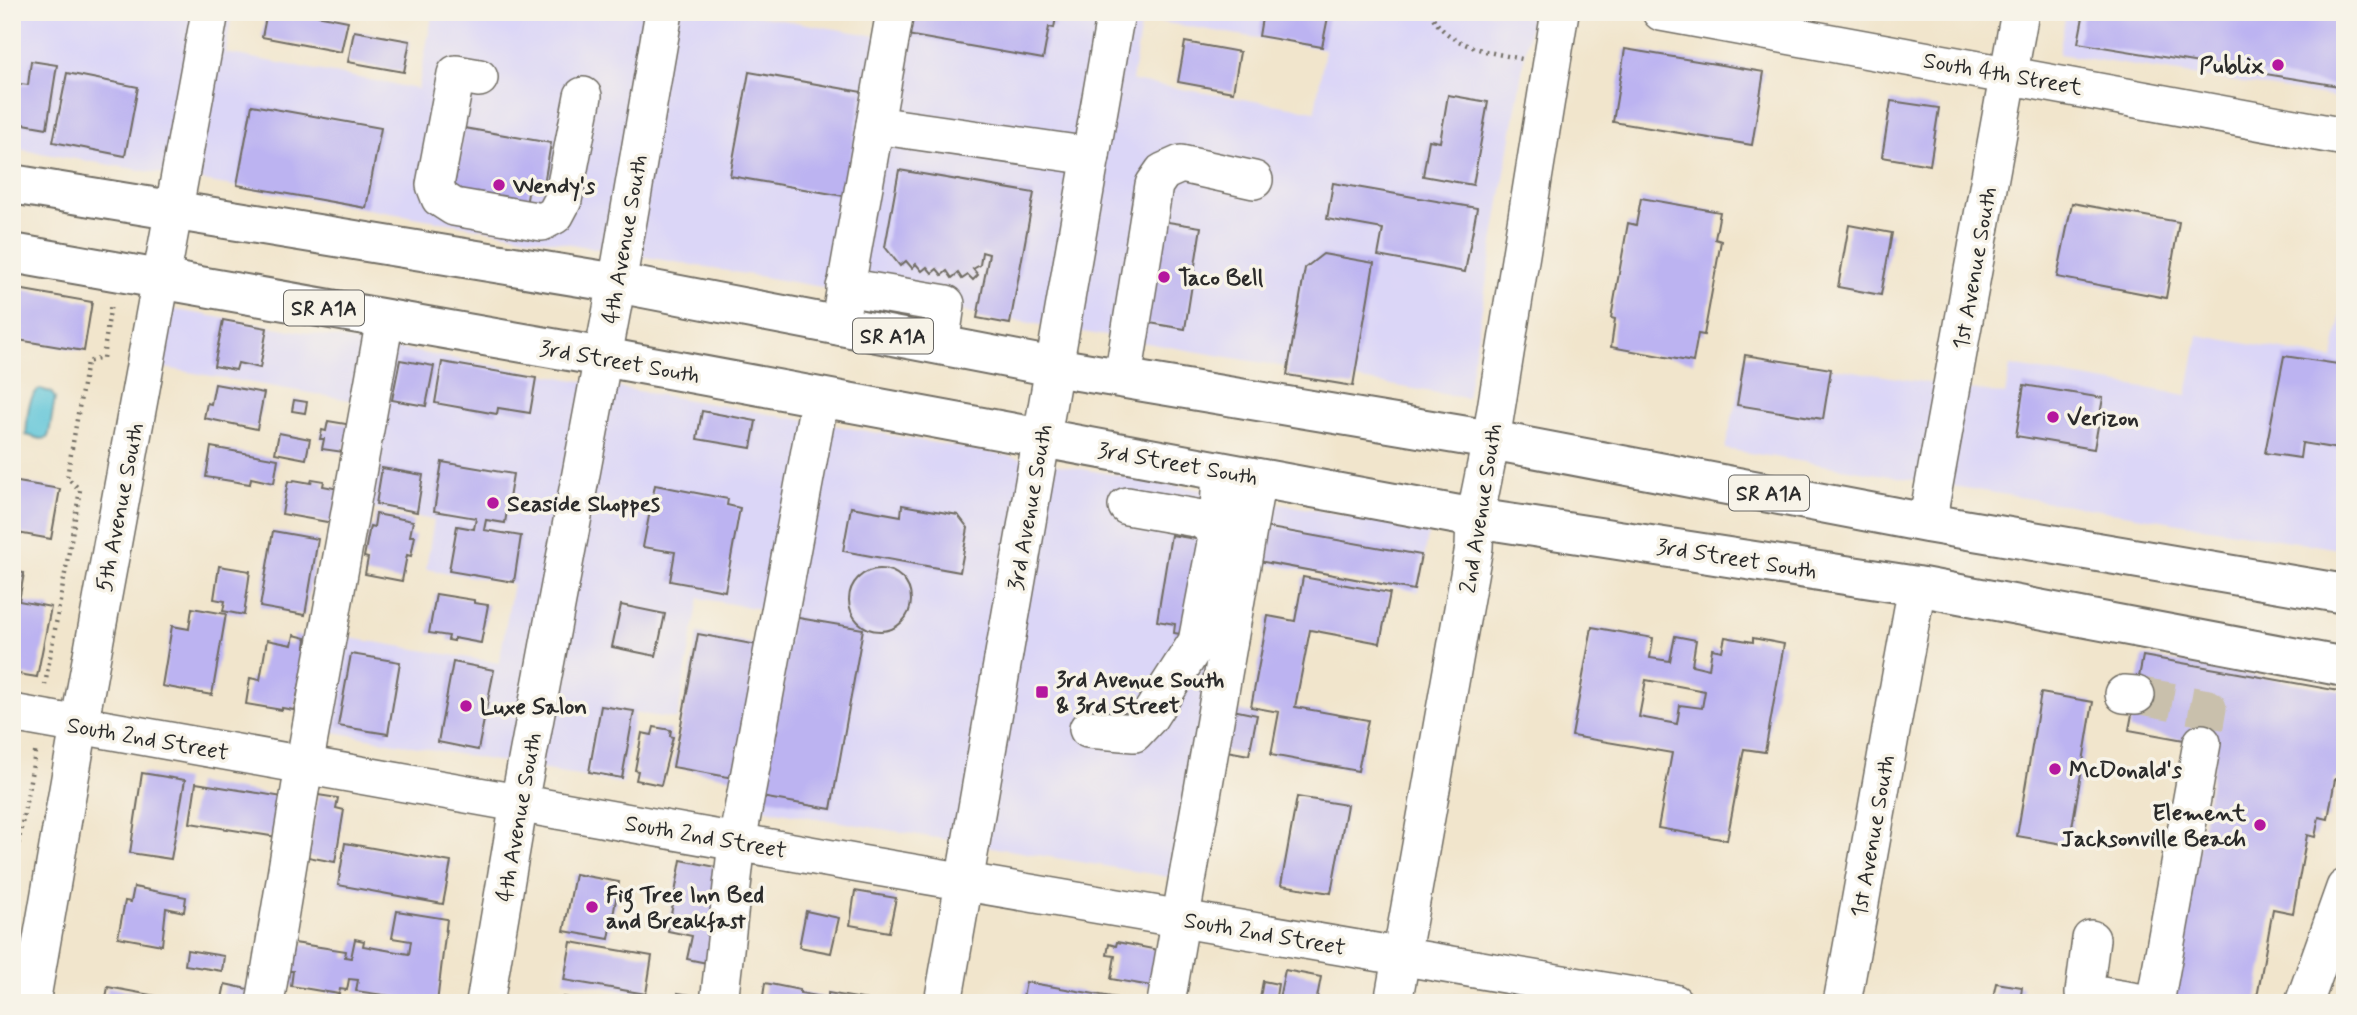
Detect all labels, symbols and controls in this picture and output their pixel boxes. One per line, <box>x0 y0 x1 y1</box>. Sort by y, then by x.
street label: South 4th Street <box>1921 46 2085 104</box>
place label: Publix <box>2199 52 2265 82</box>
marker: Publix <box>2270 57 2286 73</box>
street label: 4th Avenue South <box>596 152 656 326</box>
place label: Wendy's <box>512 172 596 202</box>
marker: Wendy's <box>491 177 507 193</box>
street label: 1st Avenue South <box>1947 185 2005 352</box>
place label: Taco Bell <box>1178 264 1264 294</box>
marker: Taco Bell <box>1156 269 1172 285</box>
road number: SR A1A <box>284 290 364 326</box>
road number: SR A1A <box>853 318 933 354</box>
street label: 3rd Street South <box>537 334 702 392</box>
place label: Verizon <box>2067 404 2139 434</box>
marker: Verizon <box>2045 409 2061 425</box>
street label: 5th Avenue South <box>90 420 152 595</box>
street label: 2nd Avenue South <box>1454 421 1510 595</box>
street label: 3rd Avenue South <box>1002 422 1060 593</box>
street label: 3rd Street South <box>1095 436 1260 494</box>
road number: SR A1A <box>1729 476 1809 510</box>
place label: Seaside Shoppes <box>507 490 660 520</box>
marker: Seaside Shoppes <box>485 495 501 511</box>
street label: 3rd Street South <box>1654 532 1819 587</box>
place label: 3rd Avenue South & 3rd Street <box>1056 666 1224 722</box>
marker: 3rd Avenue South & 3rd Street <box>1034 684 1050 700</box>
place label: Luxe Salon <box>480 693 587 723</box>
marker: Luxe Salon <box>458 698 474 714</box>
street label: South 2nd Street <box>64 711 231 769</box>
street label: 4th Avenue South <box>490 730 550 904</box>
street label: 1st Avenue South <box>1845 753 1903 920</box>
place label: McDonald's <box>2069 756 2183 786</box>
marker: McDonald's <box>2047 761 2063 777</box>
place label: Element Jacksonville Beach <box>2061 799 2246 855</box>
street label: South 2nd Street <box>622 809 789 867</box>
marker: Element Jacksonville Beach <box>2252 817 2268 833</box>
place label: Fig Tree Inn Bed and Breakfast <box>606 881 764 937</box>
marker: Fig Tree Inn Bed and Breakfast <box>584 899 600 915</box>
street label: South 2nd Street <box>1181 906 1348 964</box>

